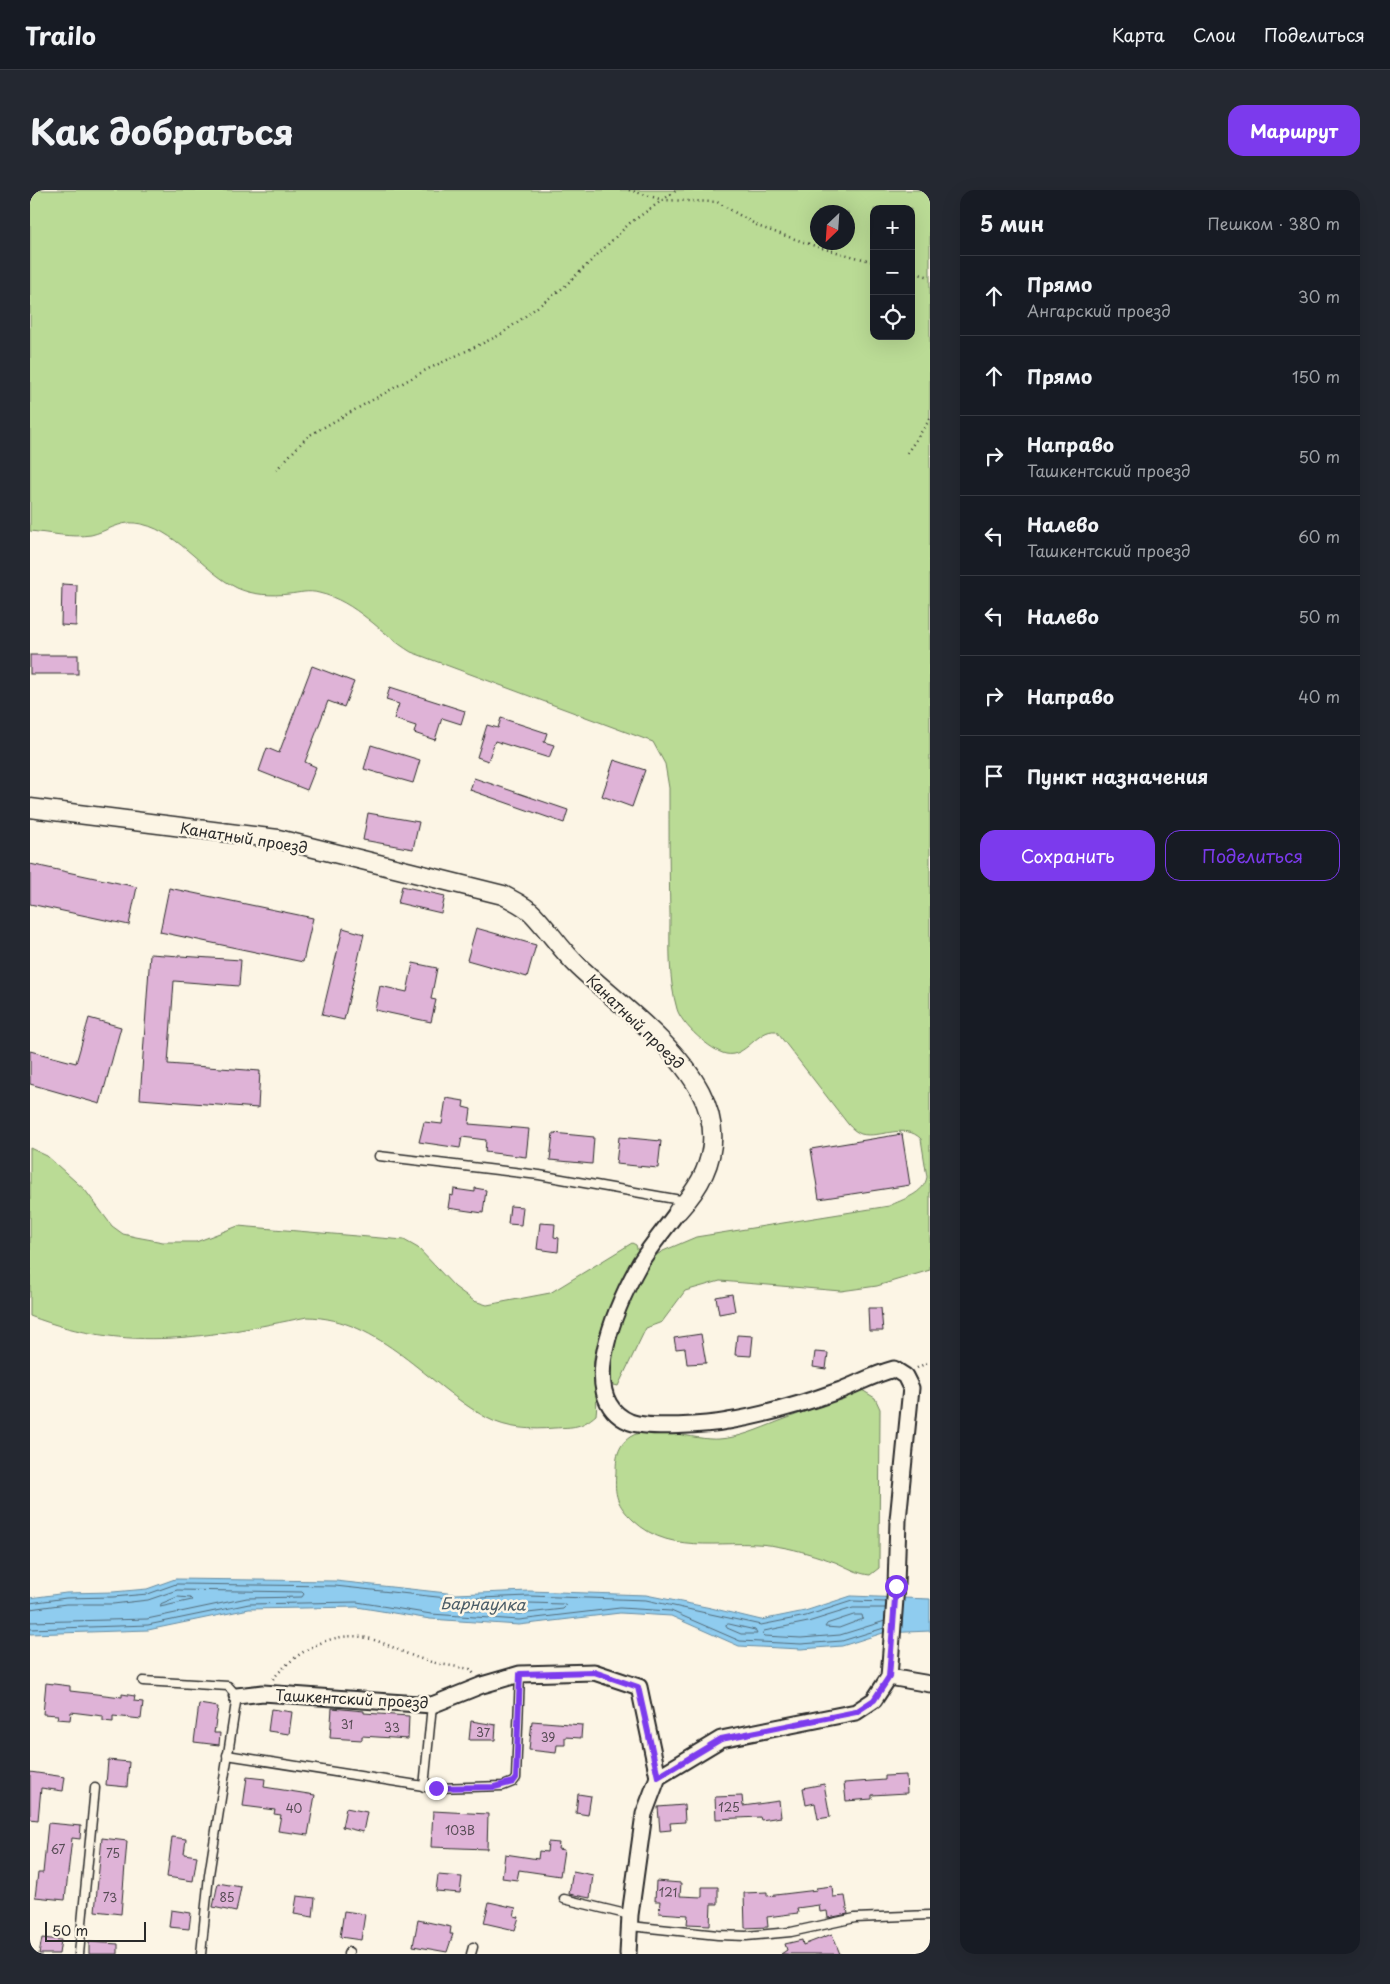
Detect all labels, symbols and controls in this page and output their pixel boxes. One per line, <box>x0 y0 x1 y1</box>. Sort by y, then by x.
text: Trailo <box>25 17 96 53</box>
text: Карта <box>1112 21 1165 48</box>
text: Слои <box>1193 21 1236 48</box>
text: Поделиться <box>1264 21 1365 48</box>
text: Как добраться <box>30 104 294 157</box>
button: Маршрут <box>1228 105 1360 156</box>
north arrow <box>810 205 855 250</box>
map controls <box>870 205 915 340</box>
button: + <box>870 205 915 250</box>
text: 5 мин <box>980 207 1044 239</box>
text: Пешком · 380 m <box>1207 211 1340 235</box>
button: − <box>870 250 915 295</box>
text: Прямо <box>1027 270 1092 298</box>
icon: ahead <box>980 282 1008 310</box>
text: 30 m <box>1298 284 1340 308</box>
button: locate <box>870 295 915 340</box>
text: Ангарский проезд <box>1027 298 1171 322</box>
icon: ahead <box>980 362 1008 390</box>
text: Прямо <box>1027 362 1092 390</box>
text: 150 m <box>1292 364 1340 388</box>
text: Направо <box>1027 430 1114 458</box>
icon: right <box>980 442 1008 470</box>
text: 50 m <box>1299 444 1340 468</box>
text: Ташкентский проезд <box>1027 458 1191 482</box>
text: Налево <box>1027 510 1099 538</box>
icon: left <box>980 522 1008 550</box>
text: 60 m <box>1298 524 1340 548</box>
text: Ташкентский проезд <box>1027 538 1191 562</box>
icon: left <box>980 602 1008 630</box>
text: Налево <box>1027 602 1099 630</box>
text: 50 m <box>1299 604 1340 628</box>
icon: right <box>980 682 1008 710</box>
text: Направо <box>1027 682 1114 710</box>
text: 40 m <box>1298 684 1340 708</box>
icon: arrive <box>980 762 1008 790</box>
text: Пункт назначения <box>1027 762 1208 790</box>
street label: Канатный проезд <box>179 816 309 858</box>
button: Сохранить <box>980 830 1155 881</box>
button: Поделиться <box>1165 830 1340 881</box>
street label: Канатный проезд <box>582 968 690 1074</box>
route start <box>885 1575 908 1598</box>
water label: Барнаулка <box>440 1590 527 1616</box>
street label: Ташкентский проезд <box>275 1683 429 1713</box>
house number: 31 <box>341 1715 353 1733</box>
house number: 33 <box>384 1718 400 1736</box>
house number: 37 <box>476 1723 491 1741</box>
house number: 39 <box>541 1728 555 1746</box>
route end <box>425 1777 448 1800</box>
house number: 125 <box>718 1798 740 1816</box>
house number: 40 <box>286 1799 303 1817</box>
house number: 103В <box>445 1821 475 1839</box>
house number: 67 <box>51 1840 66 1858</box>
house number: 75 <box>106 1844 120 1862</box>
house number: 121 <box>659 1883 677 1901</box>
house number: 73 <box>103 1888 117 1906</box>
house number: 85 <box>220 1888 234 1906</box>
scale bar <box>45 1919 146 1942</box>
text: 50 m <box>52 1920 88 1941</box>

